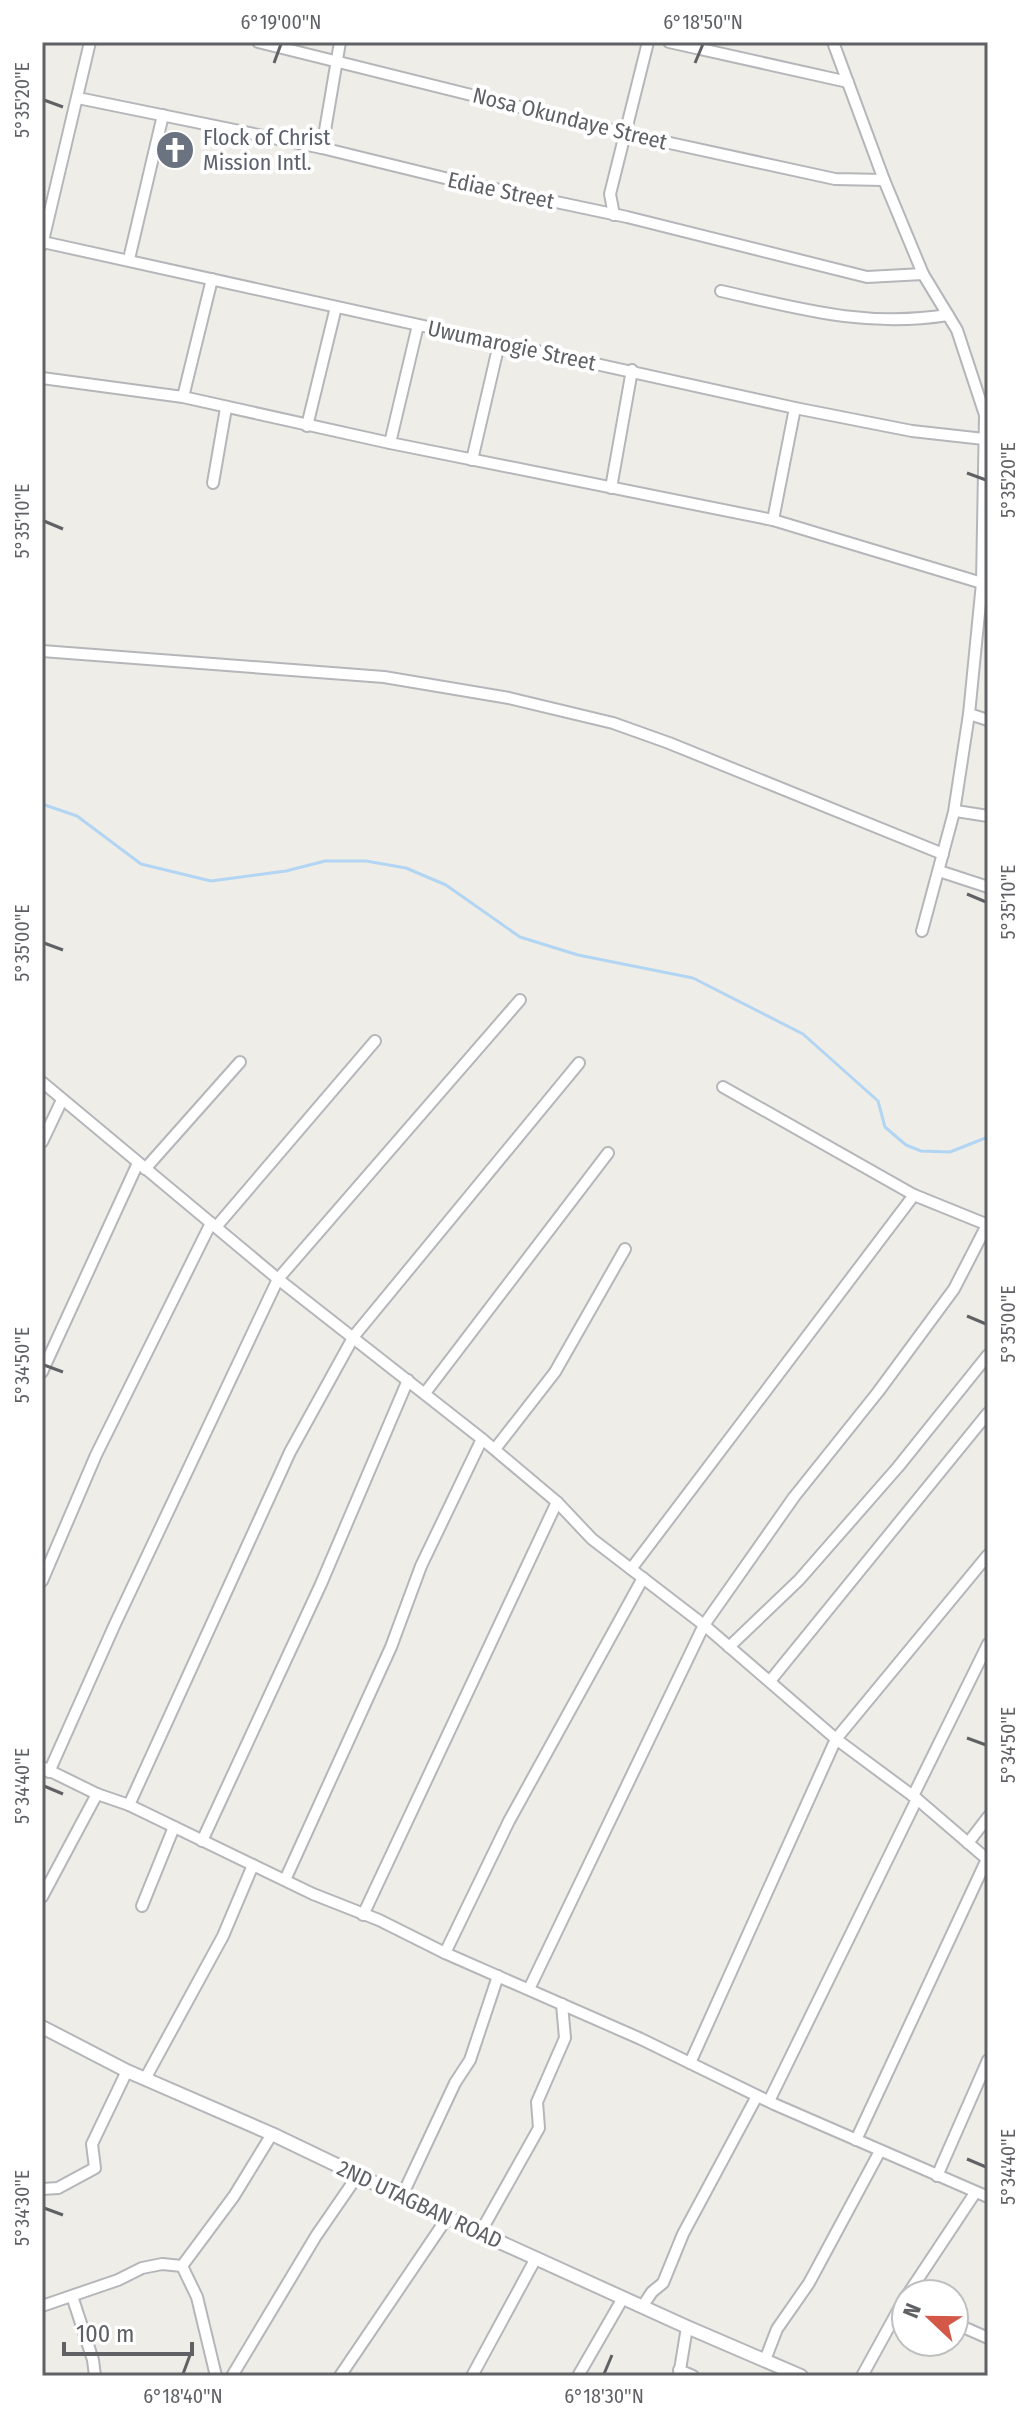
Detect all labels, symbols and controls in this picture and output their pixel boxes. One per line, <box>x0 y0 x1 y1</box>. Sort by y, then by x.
text: 6°19'00"N <box>241 10 321 34</box>
text: 6°18'50"N <box>663 10 743 34</box>
text: 5°35'20"E <box>10 62 34 138</box>
street label: Nosa Okundaye Street <box>470 81 671 156</box>
place label: Flock of Christ Mission Intl. <box>203 124 331 176</box>
church icon: Flock of Christ Mission Intl. <box>154 129 196 171</box>
street label: Ediae Street <box>445 166 557 215</box>
street label: Uwumarogie Street <box>425 314 599 377</box>
text: 5°35'20"E <box>996 442 1020 518</box>
text: 5°35'10"E <box>10 484 34 558</box>
text: 5°35'10"E <box>996 865 1020 939</box>
text: 5°35'00"E <box>10 904 34 982</box>
text: 5°35'00"E <box>996 1285 1020 1363</box>
text: 5°34'50"E <box>10 1327 34 1403</box>
text: 5°34'50"E <box>996 1707 1020 1783</box>
text: 5°34'40"E <box>10 1748 34 1824</box>
text: 5°34'40"E <box>996 2129 1020 2205</box>
street label: 2ND UTAGBAN ROAD <box>333 2154 507 2254</box>
text: 5°34'30"E <box>10 2170 34 2246</box>
north arrow <box>890 2278 970 2358</box>
text: N <box>897 2300 927 2322</box>
scale bar <box>64 2306 192 2356</box>
text: 100 m <box>76 2320 134 2348</box>
text: 6°18'40"N <box>143 2384 223 2408</box>
text: 6°18'30"N <box>564 2384 644 2408</box>

